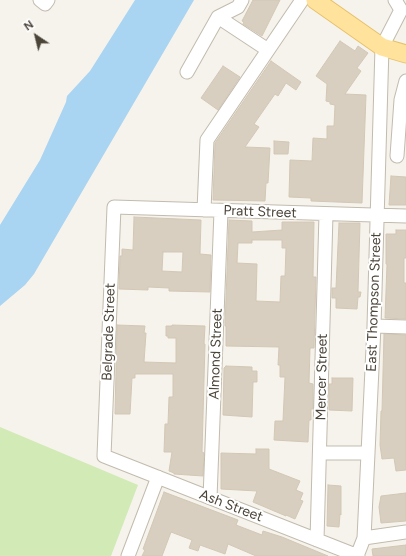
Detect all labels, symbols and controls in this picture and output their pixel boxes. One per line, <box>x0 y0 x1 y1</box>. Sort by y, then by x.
north arrow <box>16 16 56 56</box>
text: N <box>22 18 36 34</box>
street label: Pratt Street <box>223 202 297 222</box>
street label: East Thompson Street <box>363 232 385 372</box>
street label: Belgrade Street <box>99 283 119 381</box>
street label: Almond Street <box>206 308 226 400</box>
street label: Mercer Street <box>313 333 331 421</box>
street label: Ash Street <box>197 486 265 526</box>

